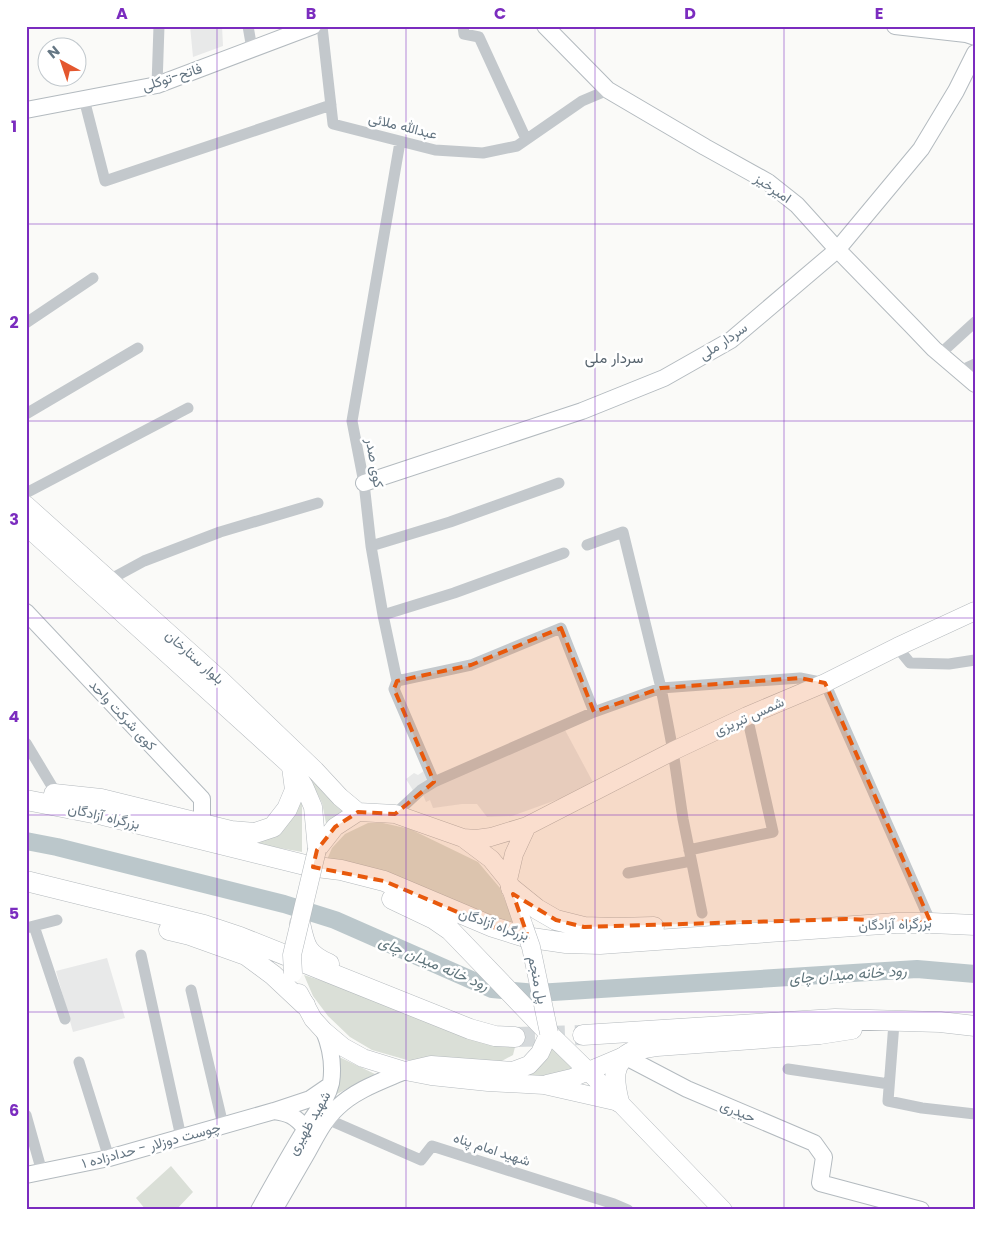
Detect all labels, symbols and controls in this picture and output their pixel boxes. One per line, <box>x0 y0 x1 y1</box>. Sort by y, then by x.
text: A <box>116 2 128 25</box>
text: B <box>306 2 316 25</box>
text: C <box>494 2 506 25</box>
text: D <box>684 2 696 25</box>
text: E <box>875 2 883 25</box>
north arrow <box>38 38 88 88</box>
text: N <box>43 41 64 63</box>
street label: فاتح-توکلی <box>139 58 205 97</box>
street label: عبدالله ملائی <box>366 108 440 144</box>
text: 1 <box>11 115 17 138</box>
street label: امیرخیز <box>750 168 796 208</box>
text: 2 <box>9 311 19 334</box>
street label: سردار ملی <box>695 317 751 365</box>
district label: سردار ملی <box>585 347 644 368</box>
street label: کوی صدر <box>361 436 389 489</box>
text: 3 <box>9 508 19 531</box>
street label: بلوار ستارخان <box>161 625 229 689</box>
street label: کوی شرکت واحد <box>85 675 161 755</box>
street label: شمس تبریزی <box>711 692 787 740</box>
text: 4 <box>9 705 20 728</box>
street label: بزرگراه آزادگان <box>66 798 142 834</box>
text: 5 <box>9 902 19 925</box>
street label: بزرگراه آزادگان <box>456 903 532 945</box>
street label: بزرگراه آزادگان <box>858 913 932 935</box>
water label: رود خانه میدان چای <box>376 930 492 996</box>
street label: پل منجم <box>523 954 553 1006</box>
water label: رود خانه میدان چای <box>789 959 907 989</box>
street label: شهید ظهیری <box>283 1087 335 1159</box>
street label: حیدری <box>717 1095 759 1127</box>
text: 6 <box>9 1099 19 1122</box>
street label: چوست دوزلار - حدادزاده ۱ <box>79 1117 223 1173</box>
street label: شهید امام پناه <box>451 1127 533 1171</box>

